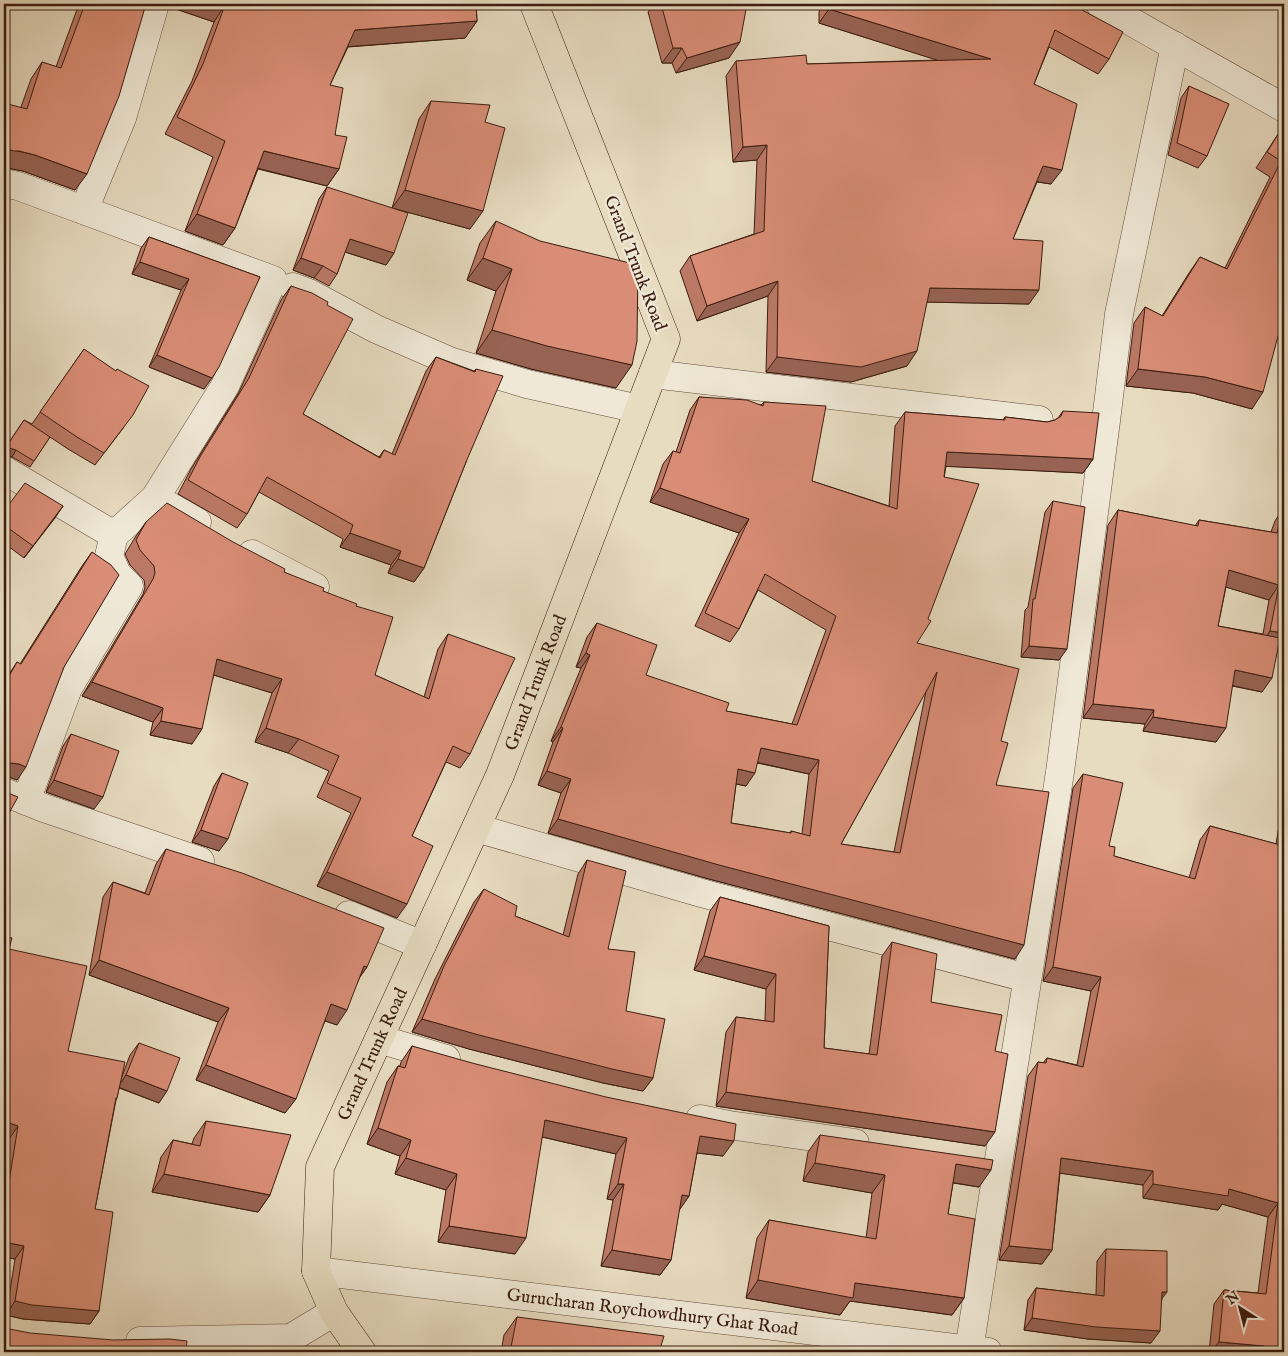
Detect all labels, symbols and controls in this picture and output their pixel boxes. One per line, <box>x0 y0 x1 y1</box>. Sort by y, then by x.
street label: Grand Trunk Road <box>598 193 671 335</box>
street label: Grand Trunk Road <box>500 612 573 754</box>
street label: Grand Trunk Road <box>333 984 414 1125</box>
street label: Gurucharan Roychowdhury Ghat Road <box>505 1284 800 1342</box>
north arrow <box>1216 1284 1266 1334</box>
text: N <box>1222 1287 1243 1310</box>

